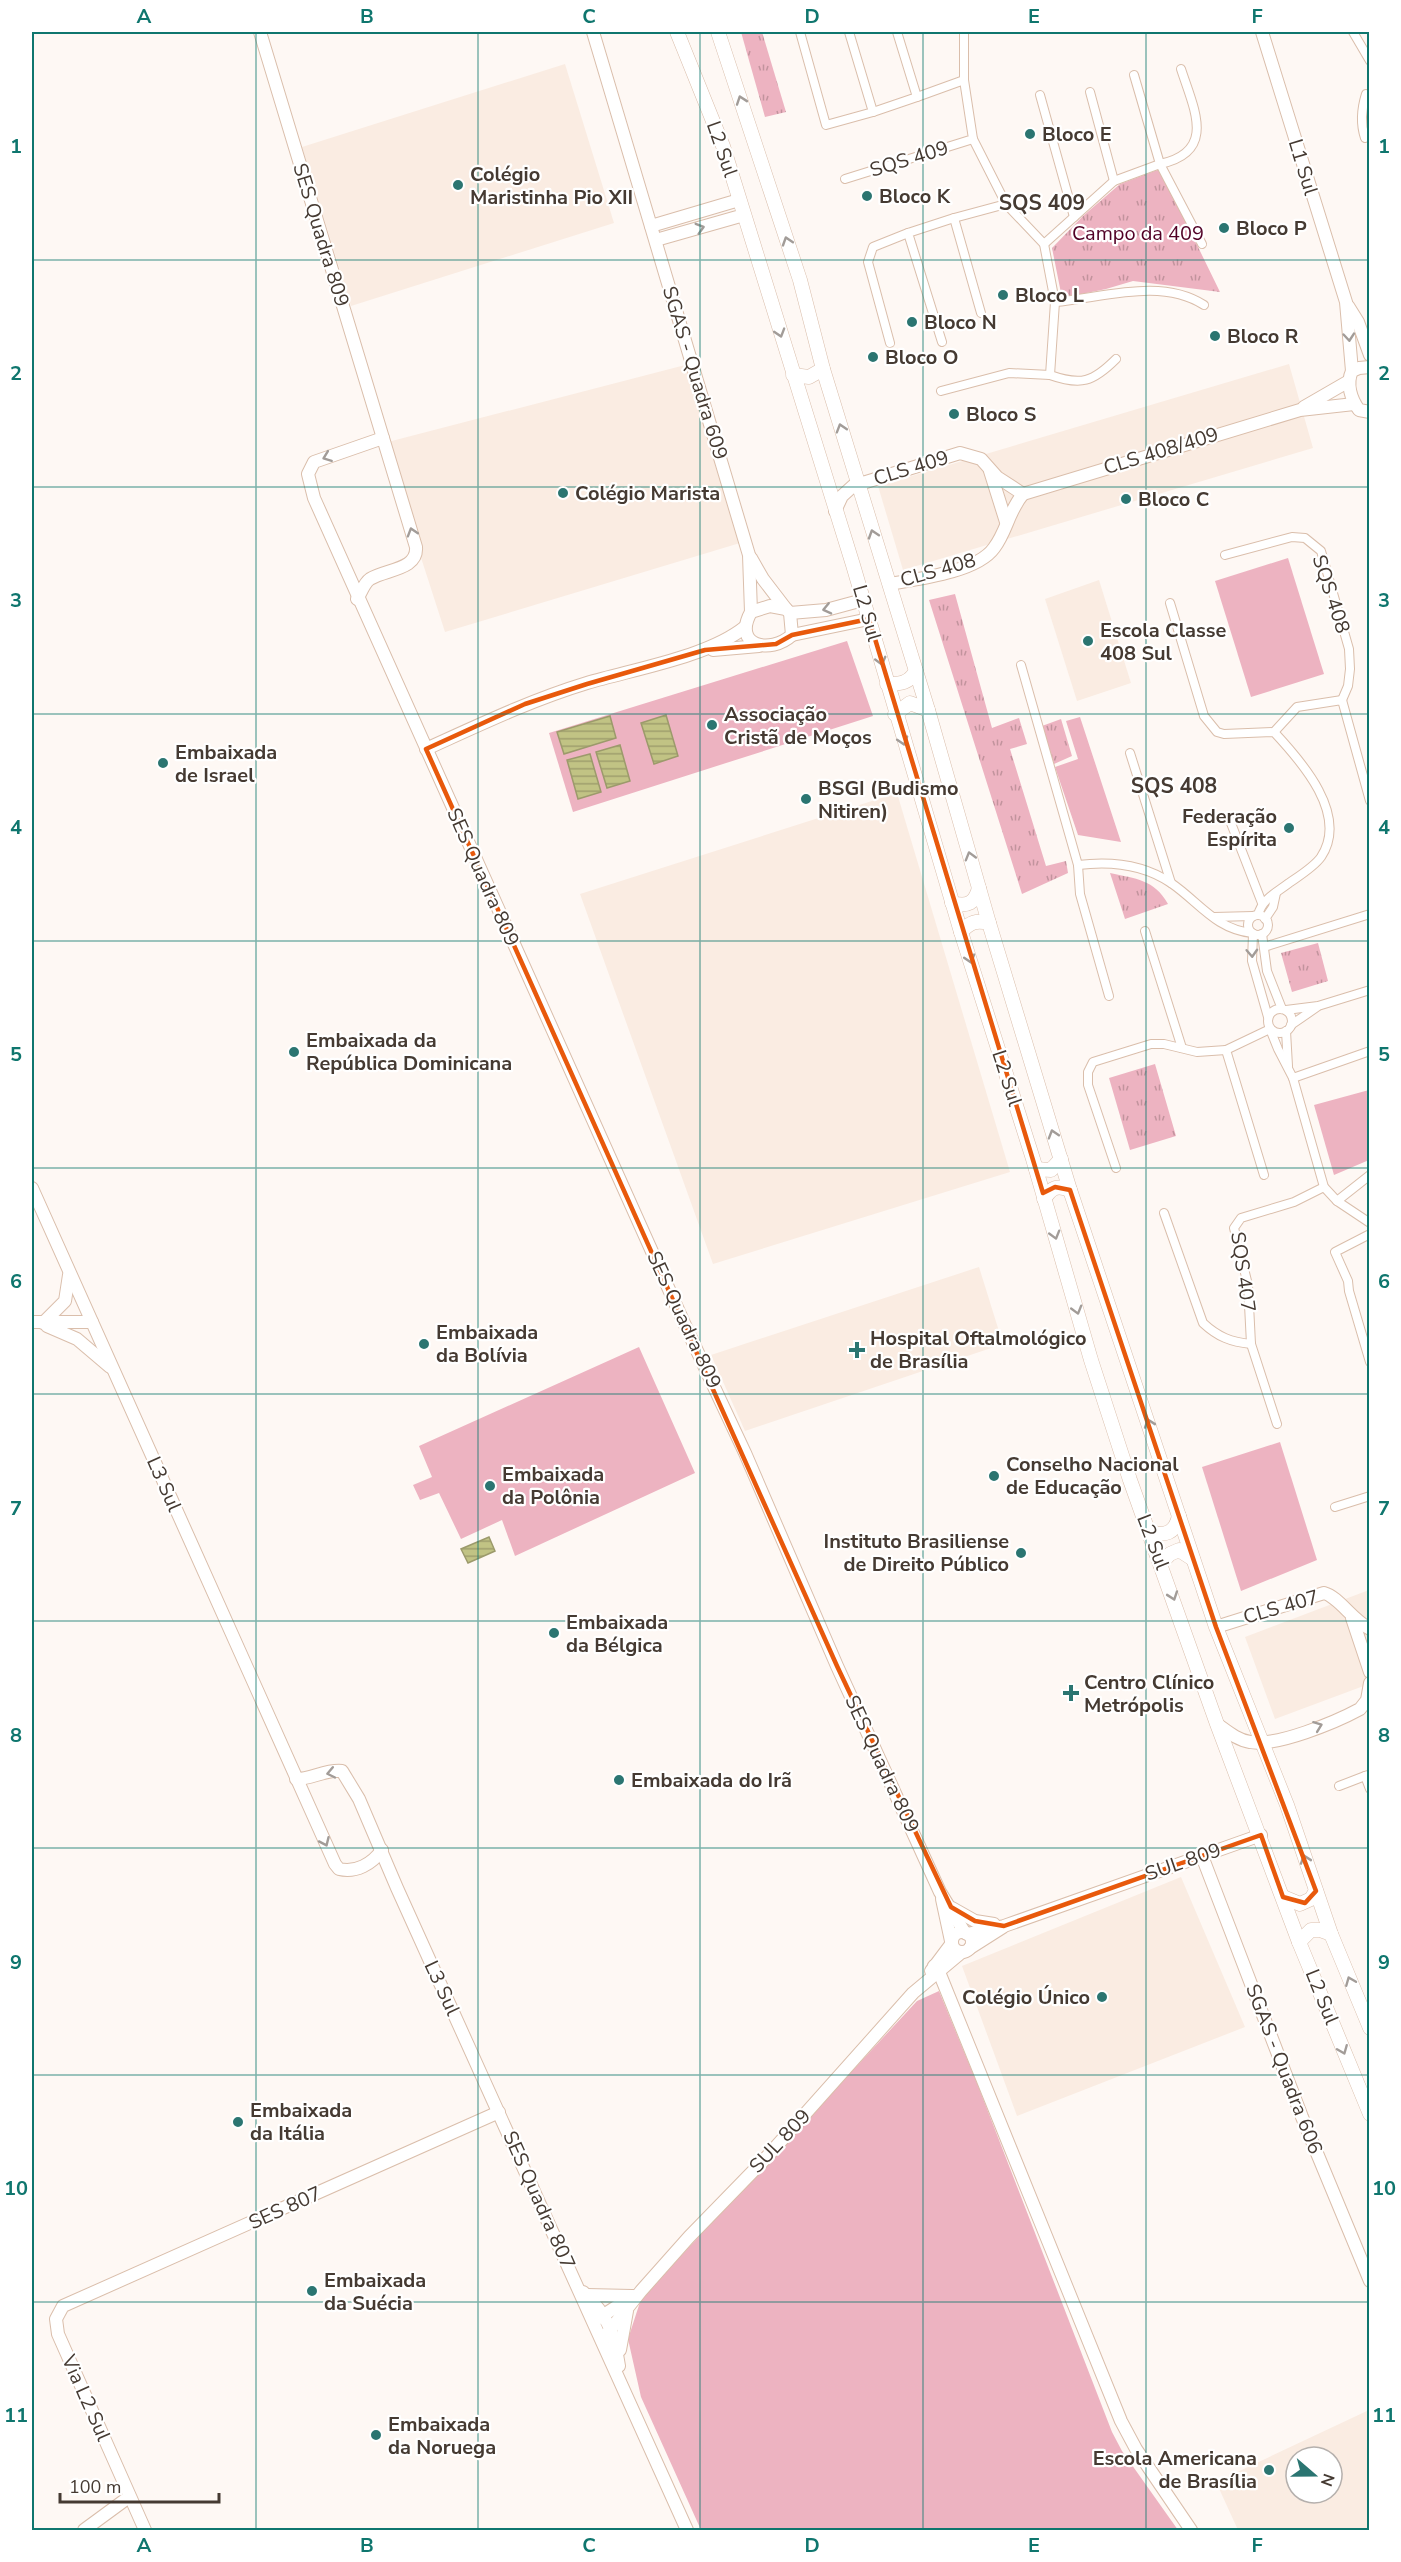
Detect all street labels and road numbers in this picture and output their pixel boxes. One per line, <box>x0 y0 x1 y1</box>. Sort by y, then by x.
street label: L2 Sul <box>700 117 744 181</box>
street label: SQS 409 <box>866 134 952 184</box>
street label: L1 Sul <box>1282 136 1324 198</box>
street label: SES Quadra 809 <box>286 160 356 310</box>
street label: SGAS - Quadra 609 <box>656 283 734 463</box>
street label: CLS 408/409 <box>1100 421 1222 481</box>
street label: CLS 409 <box>870 444 952 492</box>
street label: CLS 408 <box>897 546 979 594</box>
street label: SQS 408 <box>1306 551 1356 637</box>
street label: L2 Sul <box>846 582 888 644</box>
street label: SES Quadra 809 <box>440 804 526 950</box>
street label: L2 Sul <box>985 1047 1029 1110</box>
street label: SQS 407 <box>1224 1230 1262 1314</box>
street label: SES Quadra 809 <box>640 1247 728 1393</box>
street label: L3 Sul <box>140 1452 188 1516</box>
street label: L2 Sul <box>1130 1510 1176 1574</box>
street label: CLS 407 <box>1240 1583 1322 1631</box>
street label: SES Quadra 809 <box>838 1691 926 1837</box>
street label: SUL 809 <box>1141 1836 1225 1888</box>
street label: L3 Sul <box>418 1956 466 2020</box>
street label: L2 Sul <box>1299 1965 1345 2029</box>
street label: SGAS - Quadra 606 <box>1239 1980 1329 2158</box>
street label: SUL 809 <box>743 2103 817 2179</box>
street label: SES Quadra 807 <box>496 2127 582 2273</box>
street label: SES 807 <box>244 2180 326 2236</box>
street label: Via L2 Sul <box>55 2350 117 2445</box>

